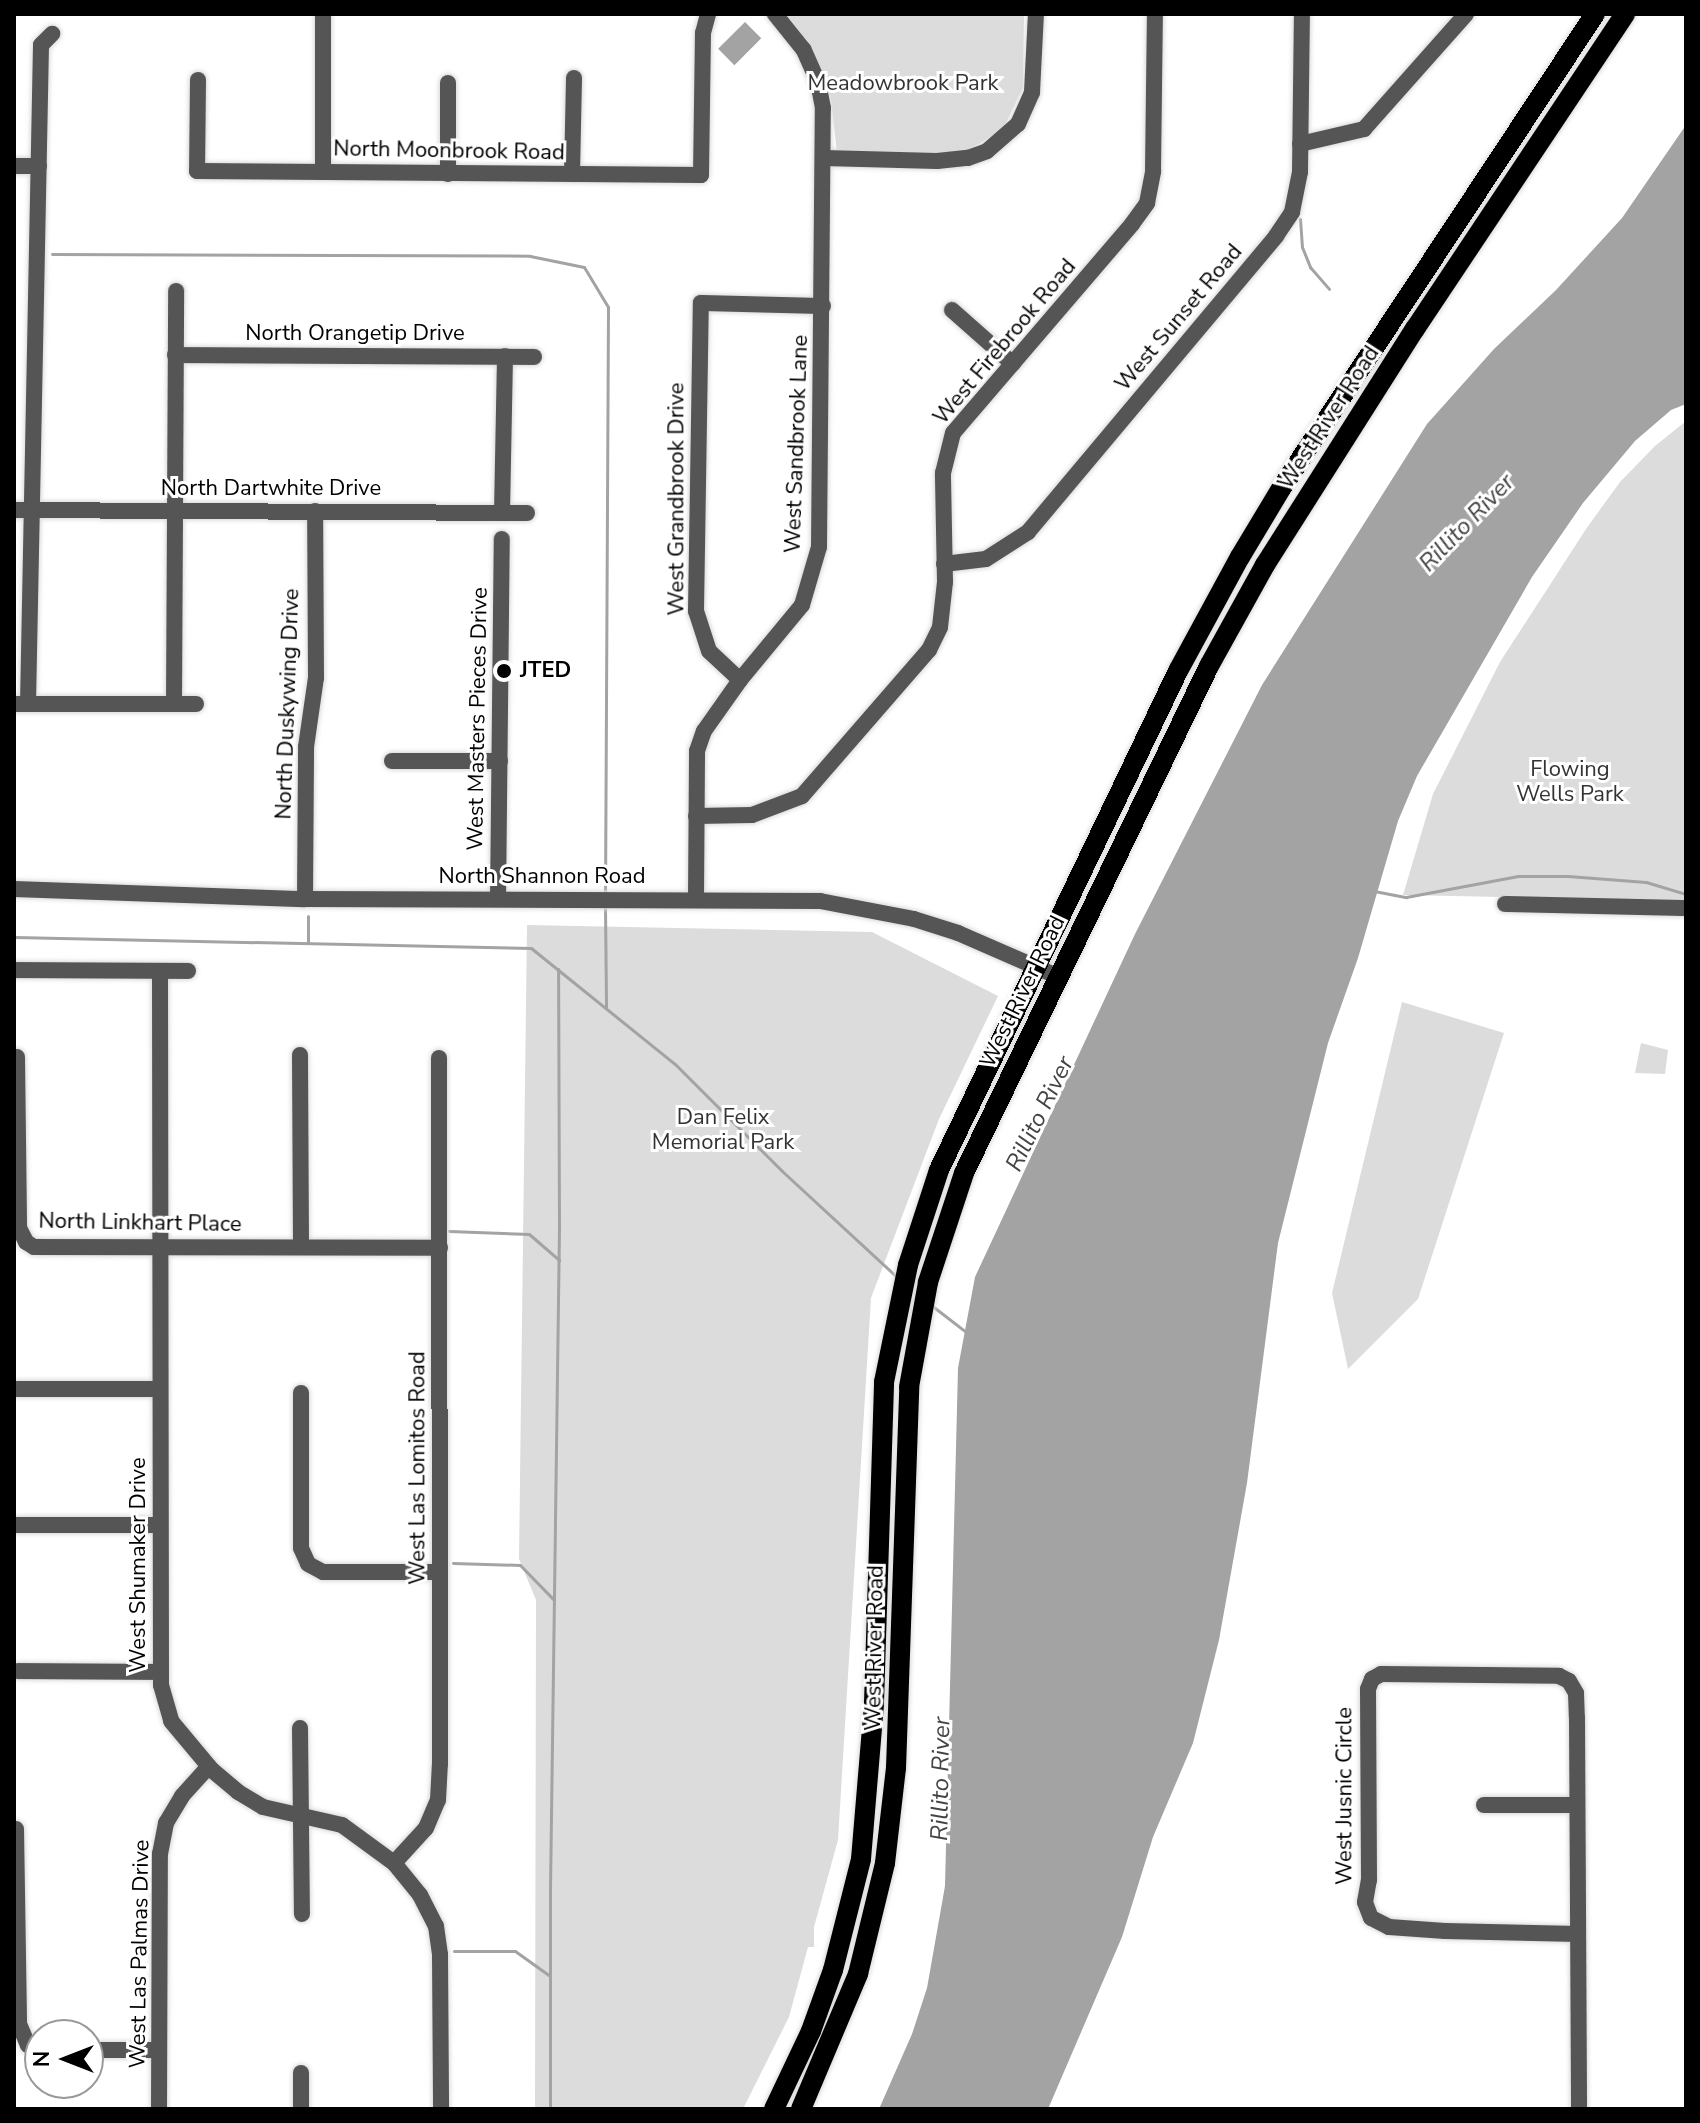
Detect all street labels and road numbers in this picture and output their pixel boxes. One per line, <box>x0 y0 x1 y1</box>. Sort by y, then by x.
street label: North Moonbrook Road <box>333 136 565 166</box>
street label: West Sunset Road <box>1110 239 1248 397</box>
street label: West Firebrook Road <box>928 254 1082 430</box>
street label: North Orangetip Drive <box>245 321 465 347</box>
street label: West Sandbrook Lane <box>780 334 814 554</box>
street label: West River Road <box>1273 341 1385 495</box>
street label: West Grandbrook Drive <box>664 382 690 616</box>
street label: North Dartwhite Drive <box>161 476 381 502</box>
street label: West Masters Pieces Drive <box>463 587 493 851</box>
street label: North Duskywing Drive <box>271 588 305 820</box>
street label: North Shannon Road <box>438 864 646 890</box>
street label: West River Road <box>975 912 1071 1072</box>
street label: North Linkhart Place <box>38 1208 242 1238</box>
street label: West Las Lomitos Road <box>405 1351 431 1585</box>
street label: West Shumaker Drive <box>126 1457 152 1673</box>
street label: West River Road <box>860 1565 890 1731</box>
street label: West Jusnic Circle <box>1332 1707 1358 1885</box>
street label: West Las Palmas Drive <box>125 1839 155 2069</box>

